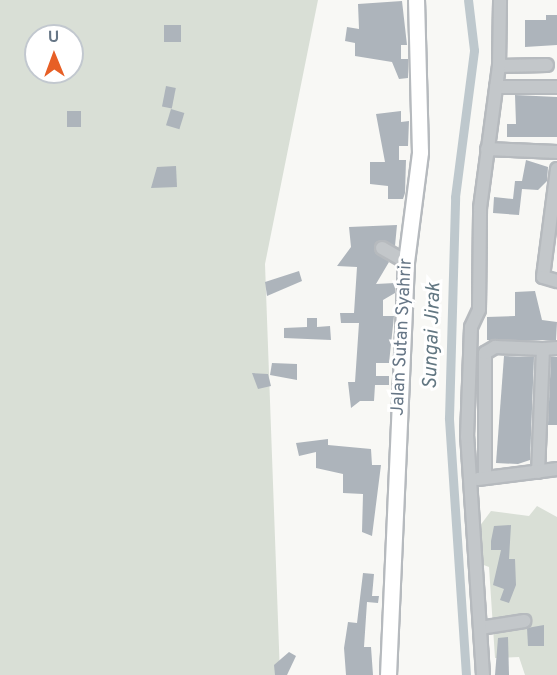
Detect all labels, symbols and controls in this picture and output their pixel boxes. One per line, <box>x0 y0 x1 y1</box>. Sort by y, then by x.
north arrow <box>24 24 84 84</box>
text: U <box>48 28 60 48</box>
street label: Jalan Sutan Syahrir <box>388 258 418 416</box>
water label: Sungai Jirak <box>419 282 447 390</box>

